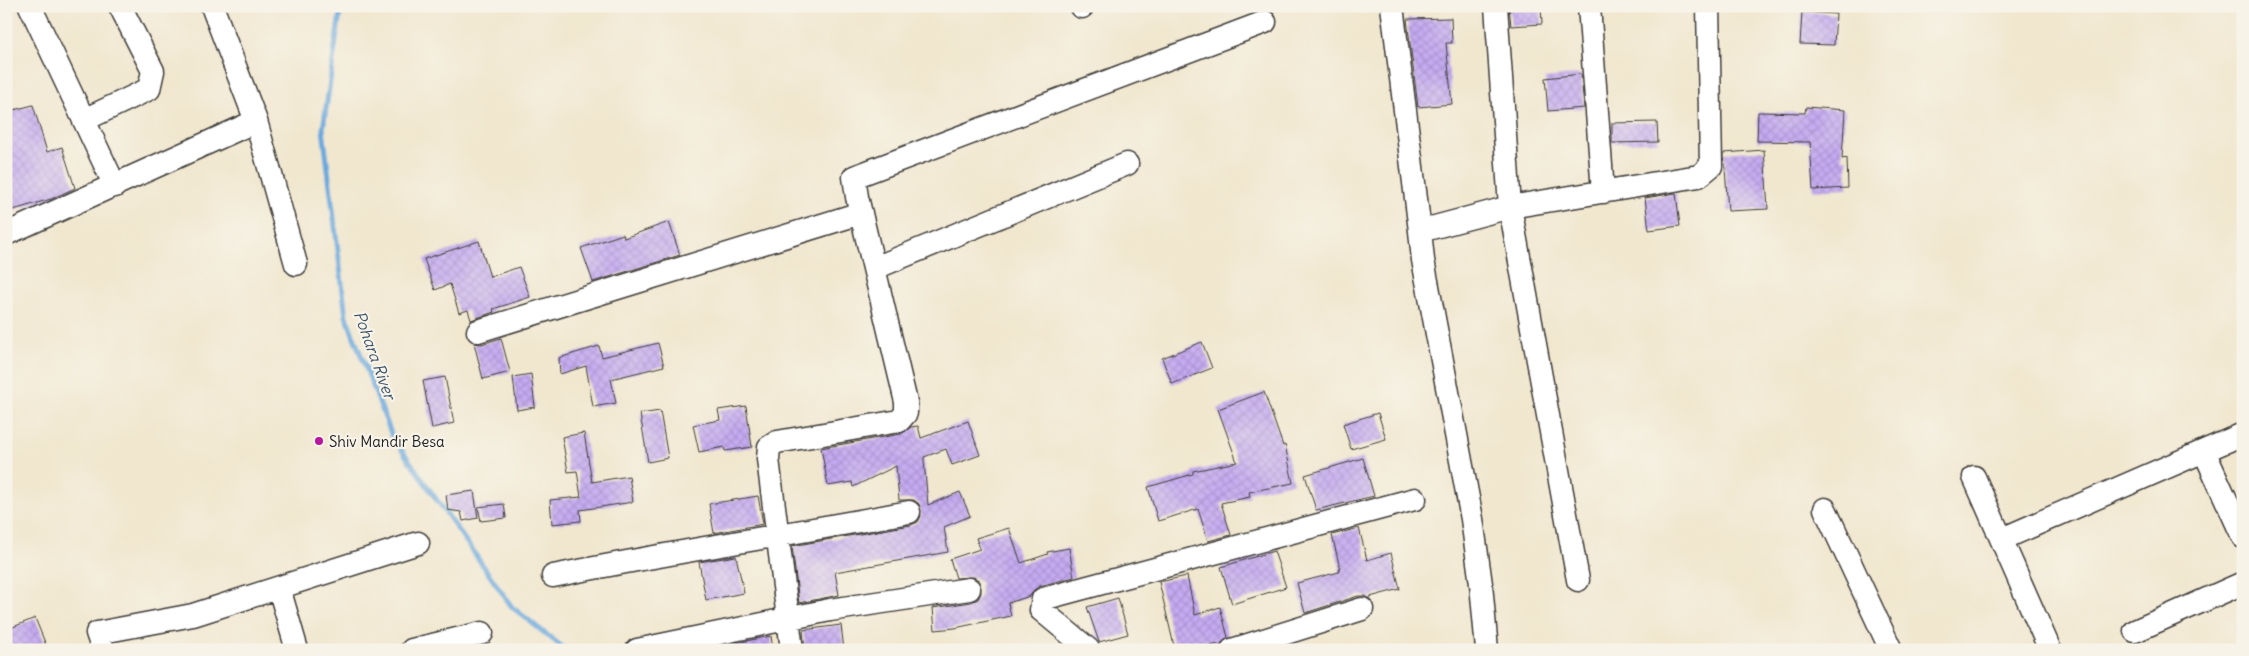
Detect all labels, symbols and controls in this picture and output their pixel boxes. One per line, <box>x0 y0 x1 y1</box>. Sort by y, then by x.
water label: Pohara River <box>350 308 401 404</box>
place label: Shiv Mandir Besa <box>329 432 445 451</box>
marker: Shiv Mandir Besa <box>313 435 325 447</box>

